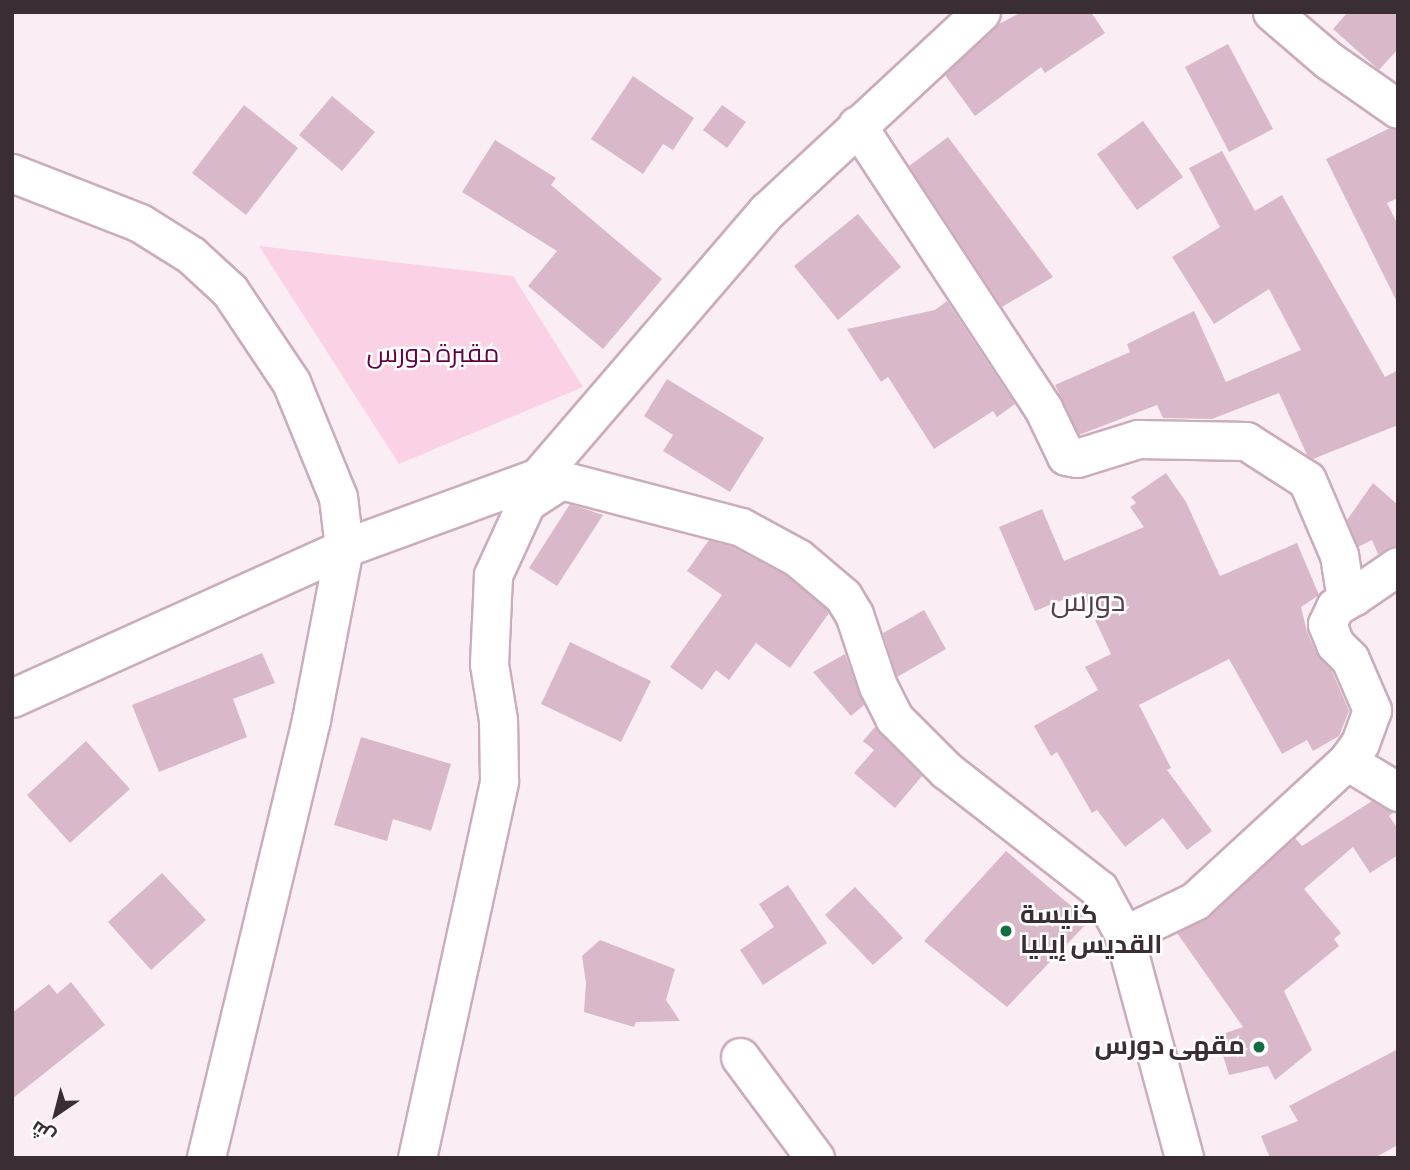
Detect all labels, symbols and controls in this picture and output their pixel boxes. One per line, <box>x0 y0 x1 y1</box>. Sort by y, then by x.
park label: مقبرة دورس <box>366 339 500 371</box>
district label: دورس <box>1050 584 1126 620</box>
place label: كنيسة القديس إيليا <box>1020 900 1162 962</box>
marker: كنيسة القديس إيليا <box>998 923 1014 939</box>
place label: مقهى دورس <box>1095 1031 1245 1063</box>
marker: مقهى دورس <box>1251 1039 1267 1055</box>
north arrow <box>21 1079 91 1149</box>
text: ش <box>27 1115 60 1148</box>

